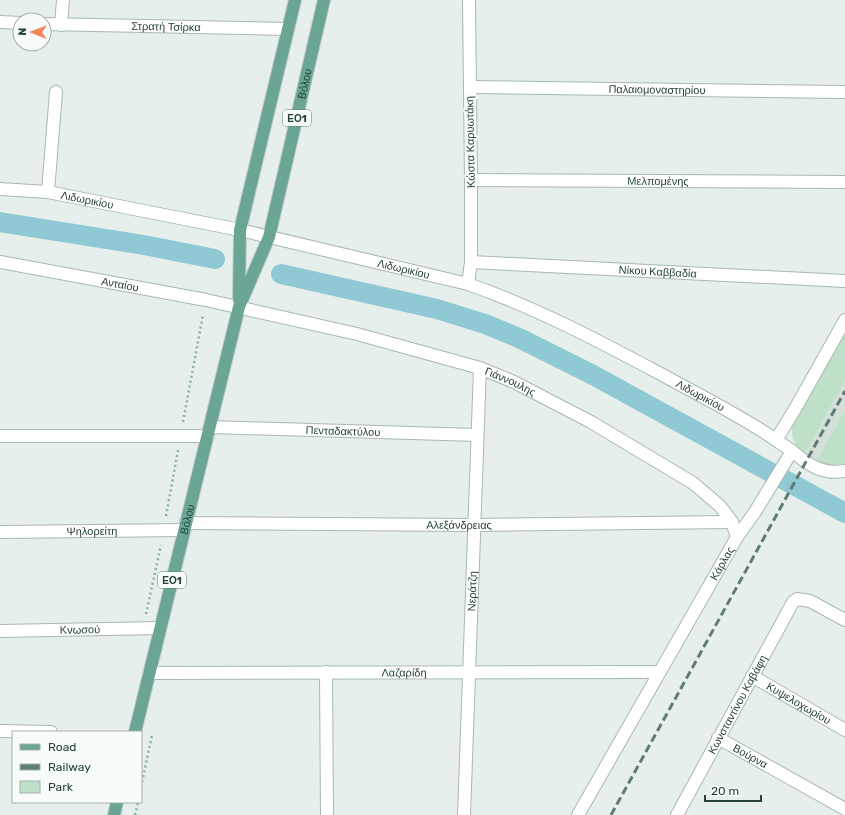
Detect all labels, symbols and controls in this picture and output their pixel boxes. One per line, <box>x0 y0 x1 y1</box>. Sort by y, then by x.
north arrow <box>12 12 52 52</box>
street label: Στρατή Τσίρκα <box>131 20 201 34</box>
text: N <box>16 28 29 36</box>
street label: Βόλου <box>295 67 315 100</box>
street label: Παλαιομοναστηρίου <box>608 83 706 97</box>
street label: Κώστα Καρυωτάκη <box>463 96 478 188</box>
road number: ΕΟ1 <box>283 110 311 126</box>
street label: Μελπομένης <box>627 175 689 188</box>
street label: Λιδωρικίου <box>60 189 114 212</box>
street label: Λιδωρικίου <box>376 257 431 282</box>
street label: Νίκου Καββαδία <box>618 264 698 280</box>
street label: Ανταίου <box>100 275 140 294</box>
street label: Γιάννουλης <box>483 365 538 399</box>
street label: Λιδωρικίου <box>673 377 727 414</box>
street label: Πενταδακτύλου <box>305 424 380 439</box>
street label: Βόλου <box>178 503 198 536</box>
street label: Αλεξάνδρειας <box>426 519 492 532</box>
street label: Ψηλορείτη <box>66 525 118 538</box>
street label: Κάρλας <box>708 544 737 583</box>
street label: Νεράτζη <box>465 571 480 612</box>
road number: ΕΟ1 <box>158 572 186 588</box>
street label: Κνωσού <box>60 623 100 637</box>
street label: Κωνσταντίνου Καβάφη <box>705 653 770 756</box>
street label: Λαζαρίδη <box>381 666 427 680</box>
street label: Κυψελοχωρίου <box>764 680 833 727</box>
legend <box>12 731 142 803</box>
text: Road <box>48 740 76 754</box>
street label: Βούρνα <box>730 742 770 772</box>
text: Railway <box>48 760 91 774</box>
scale bar <box>705 777 761 803</box>
text: Park <box>48 780 74 794</box>
text: 20 m <box>711 784 739 798</box>

